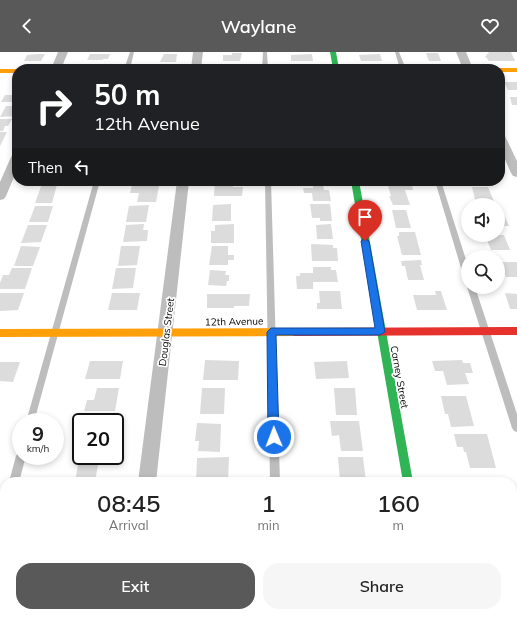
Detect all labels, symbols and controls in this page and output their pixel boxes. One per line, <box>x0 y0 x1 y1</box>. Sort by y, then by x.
icon: back <box>16 15 38 37</box>
text: Waylane <box>221 15 296 38</box>
icon: heart <box>479 15 501 37</box>
text: 50 m <box>94 77 160 112</box>
icon: right <box>28 80 80 132</box>
text: 12th Avenue <box>94 112 200 135</box>
icon: left <box>71 156 93 178</box>
text: Then <box>28 158 63 177</box>
map controls <box>461 198 505 294</box>
button: sound <box>461 198 505 242</box>
pin <box>348 200 382 241</box>
icon: arrive <box>354 206 376 228</box>
button: search <box>461 250 505 294</box>
street label: Douglas Street <box>156 297 177 367</box>
street label: 12th Avenue <box>204 314 264 329</box>
street label: Carney Street <box>388 345 411 410</box>
speed limit sign: 20 <box>72 413 124 465</box>
position arrow <box>253 416 295 458</box>
text: 9 <box>32 421 44 446</box>
text: km/h <box>27 442 49 455</box>
text: 08:45 <box>97 488 160 518</box>
text: 1 <box>261 488 276 518</box>
text: 160 <box>377 488 420 518</box>
text: Arrival <box>109 517 149 533</box>
text: min <box>257 517 280 533</box>
text: m <box>393 517 404 533</box>
button: Exit <box>16 563 255 609</box>
button: Share <box>263 563 501 609</box>

